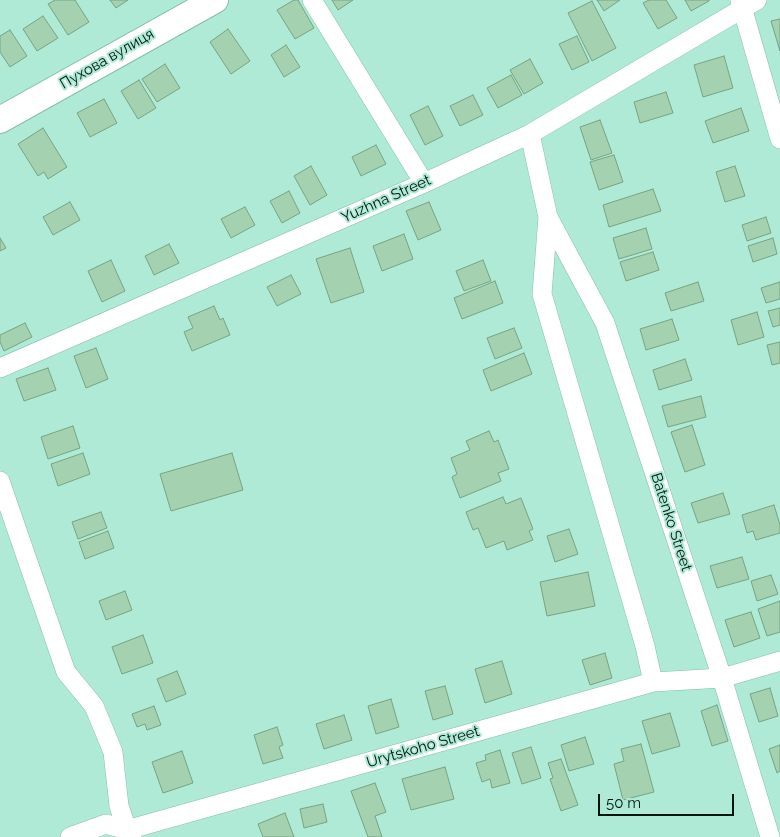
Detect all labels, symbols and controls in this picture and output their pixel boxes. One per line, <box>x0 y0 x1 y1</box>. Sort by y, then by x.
street label: Пухова вулиця <box>57 25 157 93</box>
street label: Yuzhna Street <box>338 171 434 227</box>
street label: Batenko Street <box>647 471 695 573</box>
street label: Urytskoho Street <box>365 722 481 772</box>
scale bar <box>600 784 736 816</box>
text: 50 m <box>606 794 641 812</box>

